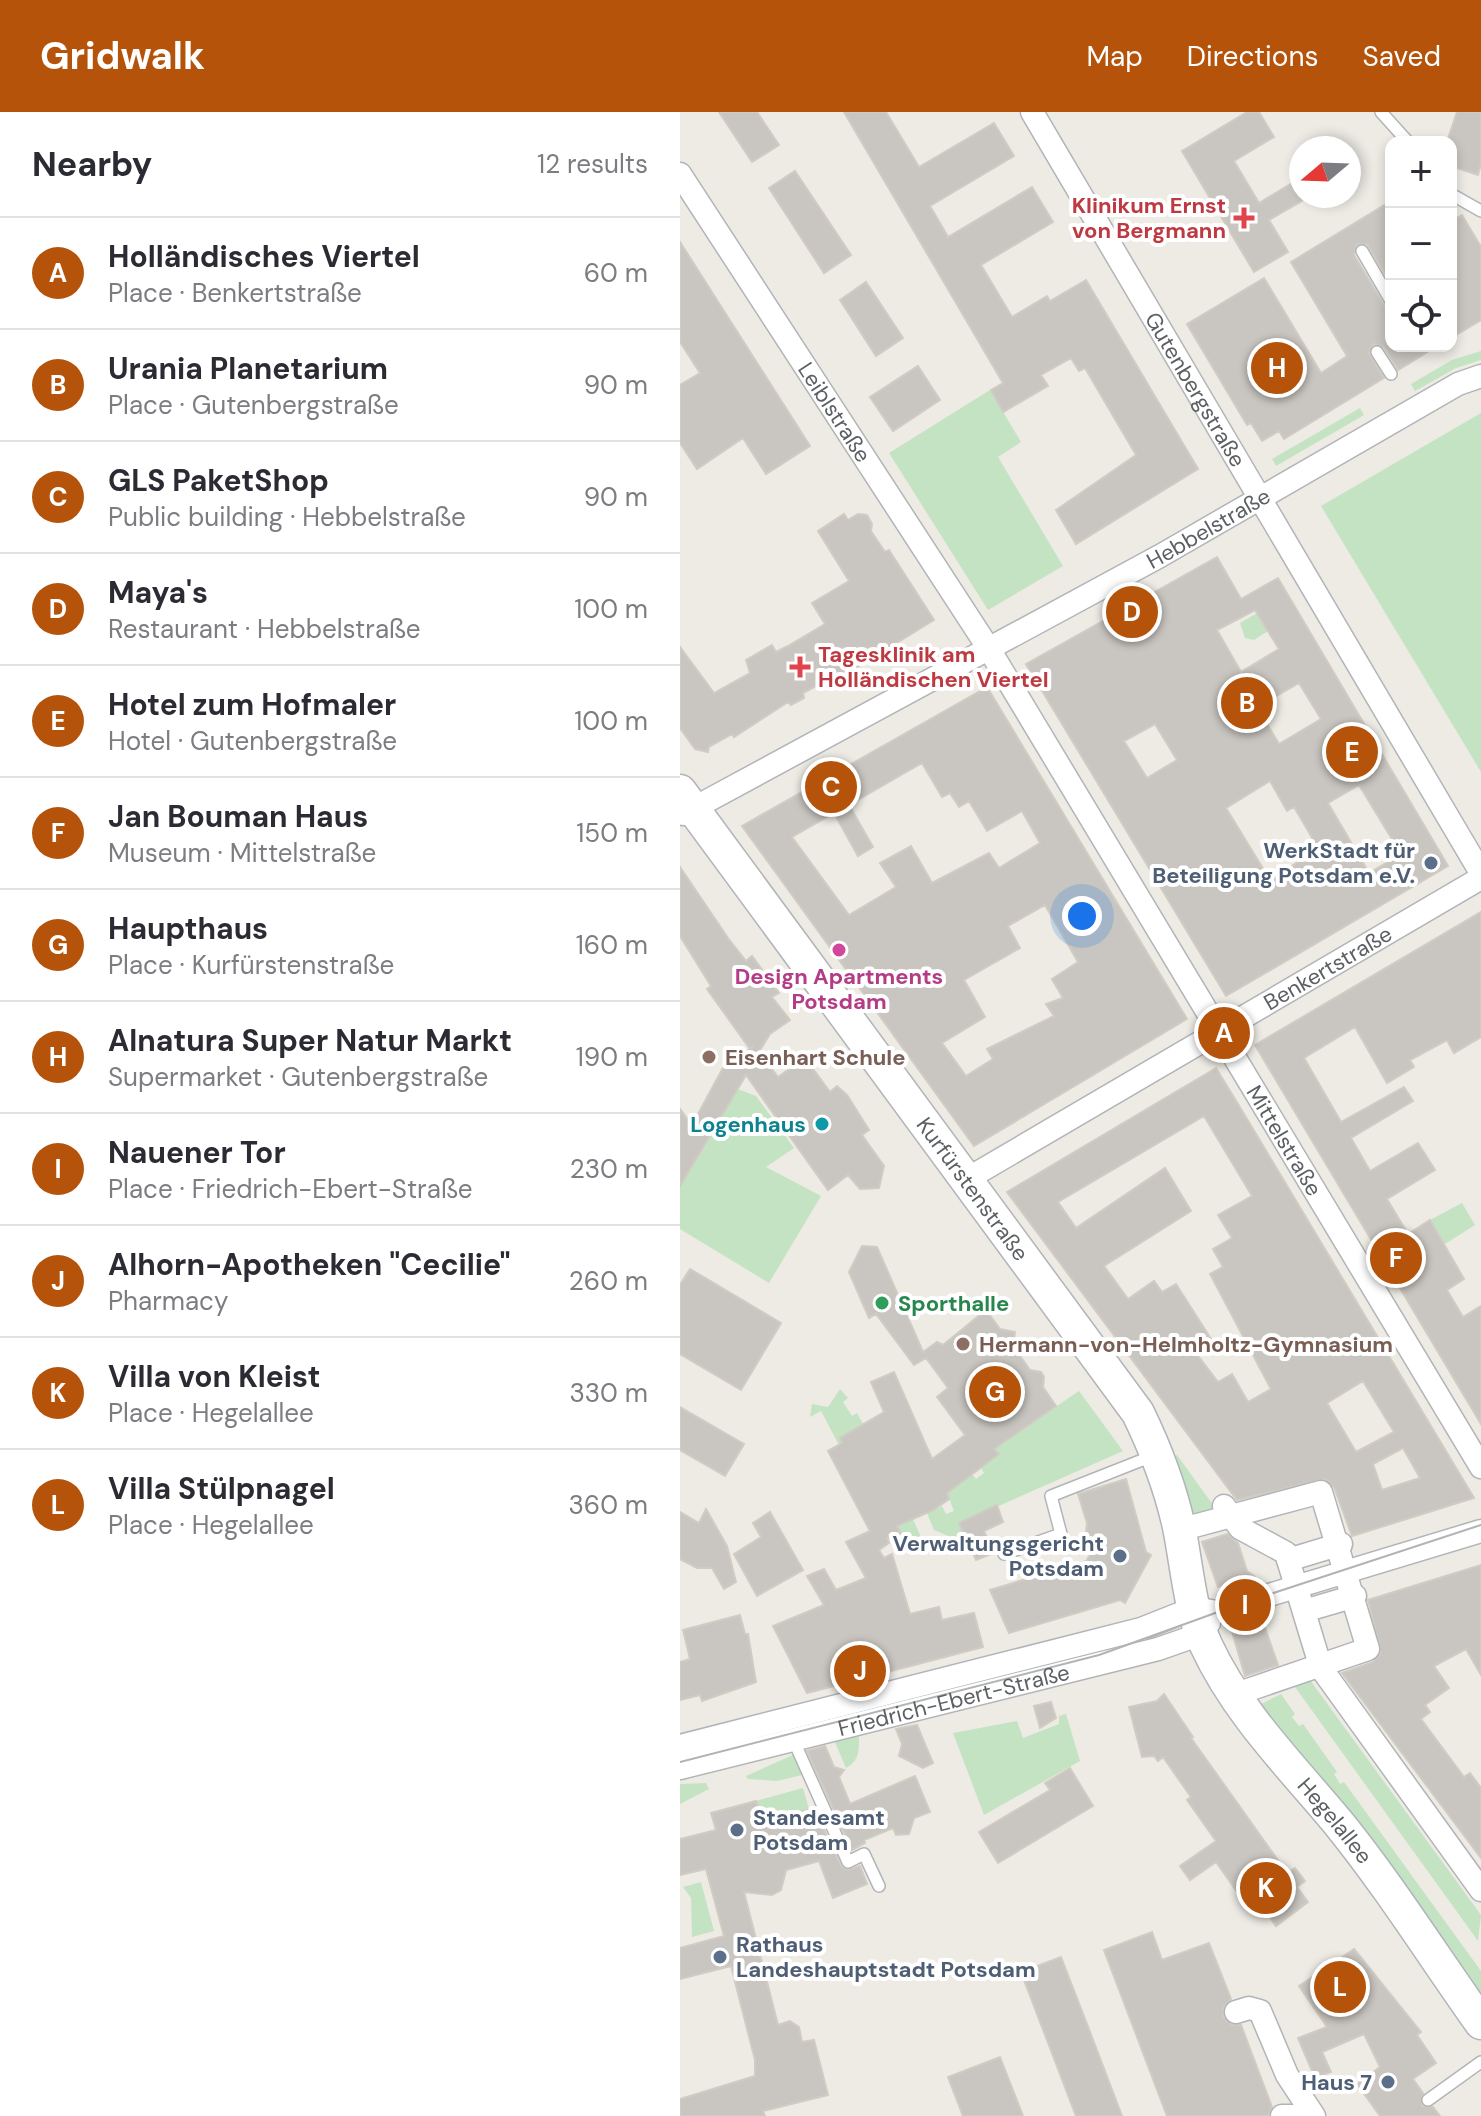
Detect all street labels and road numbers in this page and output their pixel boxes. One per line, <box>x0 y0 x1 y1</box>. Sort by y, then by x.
street label: Gutenbergstraße <box>1139 306 1253 472</box>
street label: Leiblstraße <box>792 357 878 468</box>
street label: Hebbelstraße <box>1141 481 1275 575</box>
street label: Benkertstraße <box>1258 919 1397 1017</box>
street label: Mittelstraße <box>1240 1080 1329 1201</box>
street label: Kurfürstenstraße <box>910 1111 1035 1266</box>
street label: Friedrich-Ebert-Straße <box>835 1657 1072 1743</box>
street label: Hegelallee <box>1291 1771 1379 1869</box>

